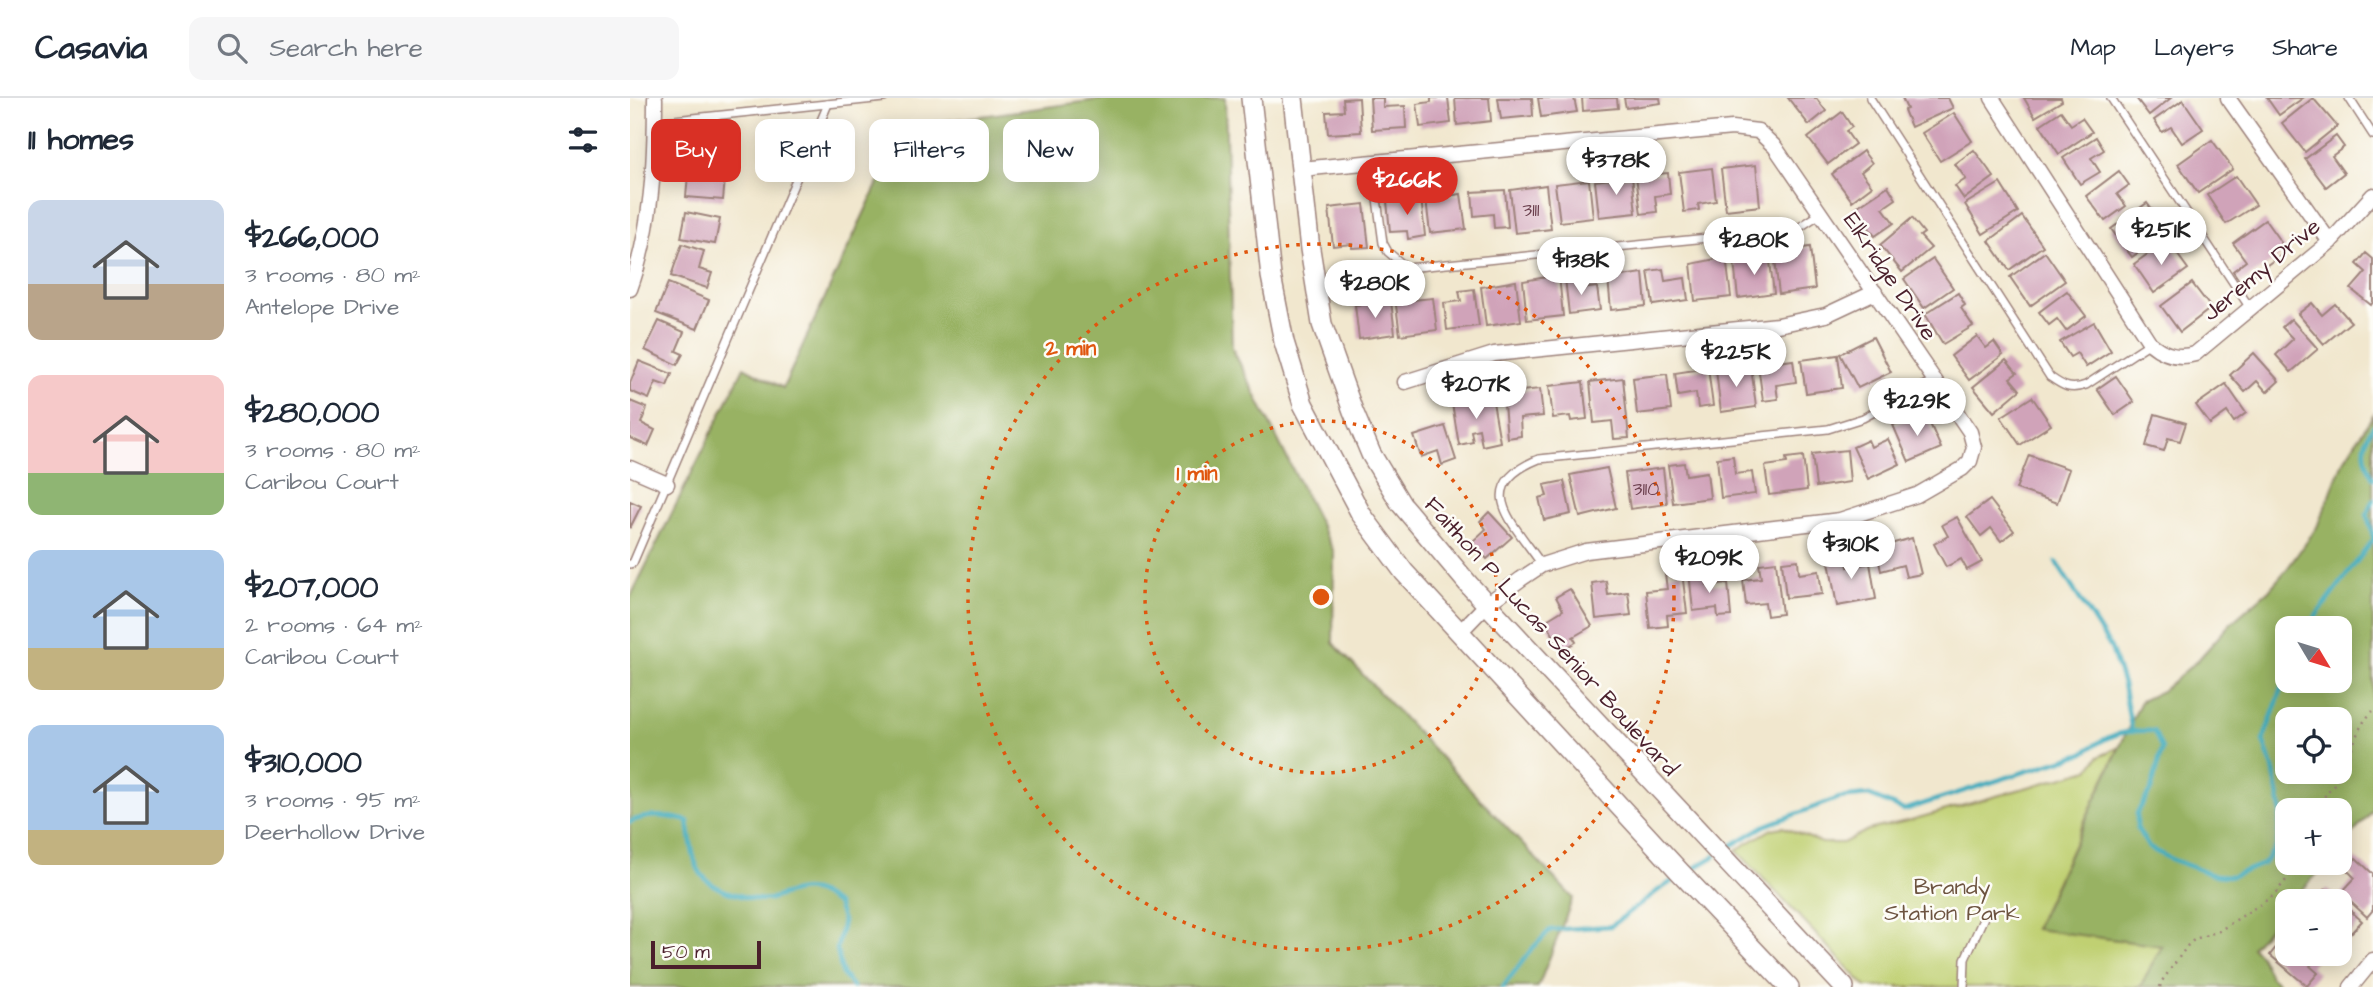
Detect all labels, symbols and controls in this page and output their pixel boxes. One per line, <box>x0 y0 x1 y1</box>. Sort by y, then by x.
search box <box>189 17 679 80</box>
text: Casavia <box>35 25 147 71</box>
icon: search <box>213 29 251 67</box>
text: Search here <box>269 30 423 66</box>
text: Map <box>2071 31 2116 65</box>
text: Layers <box>2154 31 2234 65</box>
text: Share <box>2272 31 2338 65</box>
text: 11 homes <box>28 119 134 161</box>
chip: Buy <box>651 119 741 182</box>
chip: Rent <box>755 119 855 182</box>
chip: Filters <box>869 119 989 182</box>
chip: New <box>1003 119 1099 182</box>
icon: filters <box>564 121 602 159</box>
pin: $378K <box>1567 138 1665 197</box>
text: $378K <box>1582 144 1650 176</box>
pin: $266K <box>1358 158 1456 217</box>
text: $266K <box>1373 164 1441 196</box>
house number: 3111 <box>1523 197 1540 224</box>
street label: Elkridge Drive <box>1835 206 1945 348</box>
pin: $251K <box>2112 208 2210 267</box>
street label: Jeremy Drive <box>2196 211 2328 329</box>
text: $251K <box>2131 214 2191 246</box>
text: $266,000 <box>245 217 379 259</box>
pin: $280K <box>1705 218 1803 277</box>
text: $280K <box>1719 224 1789 256</box>
icon: home <box>84 228 168 312</box>
pin: $138K <box>1532 238 1630 297</box>
text: $138K <box>1553 244 1609 276</box>
text: 3 rooms · 80 m² <box>245 259 421 291</box>
pin: $280K <box>1326 260 1424 320</box>
text: $280K <box>1340 267 1410 299</box>
text: Antelope Drive <box>245 291 399 323</box>
pin: $225K <box>1687 330 1785 389</box>
text: 2 min <box>1045 334 1097 363</box>
text: $225K <box>1701 336 1771 368</box>
pin: $207K <box>1427 362 1525 421</box>
text: $207K <box>1442 368 1510 400</box>
pin: $229K <box>1868 378 1966 438</box>
text: $229K <box>1884 385 1950 417</box>
text: $280,000 <box>245 392 379 434</box>
icon: home <box>84 403 168 487</box>
text: 3 rooms · 80 m² <box>245 434 421 466</box>
text: 1 min <box>1176 459 1218 488</box>
text: Caribou Court <box>245 466 399 498</box>
house number: 3110 <box>1633 476 1659 503</box>
street label: Faithon P Lucas Senior Boulevard <box>1417 490 1686 784</box>
pin: $310K <box>1802 522 1900 581</box>
text: $310K <box>1823 528 1879 560</box>
pin: $209K <box>1660 536 1758 595</box>
text: $209K <box>1675 542 1743 574</box>
text: $207,000 <box>245 567 378 609</box>
icon: home <box>84 578 168 662</box>
centre of rings <box>1309 585 1333 609</box>
text: 2 rooms · 64 m² <box>245 609 423 641</box>
north arrow <box>2275 616 2352 693</box>
map controls <box>2275 616 2352 966</box>
text: Caribou Court <box>245 641 399 673</box>
button: locate <box>2275 707 2352 784</box>
text: $310,000 <box>245 742 362 784</box>
icon: home <box>84 753 168 837</box>
text: 3 rooms · 95 m² <box>245 784 421 816</box>
button: + <box>2275 798 2352 875</box>
text: Deerhollow Drive <box>245 816 425 848</box>
park label: Brandy Station Park <box>1884 871 2020 929</box>
button: − <box>2275 889 2352 966</box>
scale bar <box>651 938 761 970</box>
text: 50 m <box>662 939 710 966</box>

